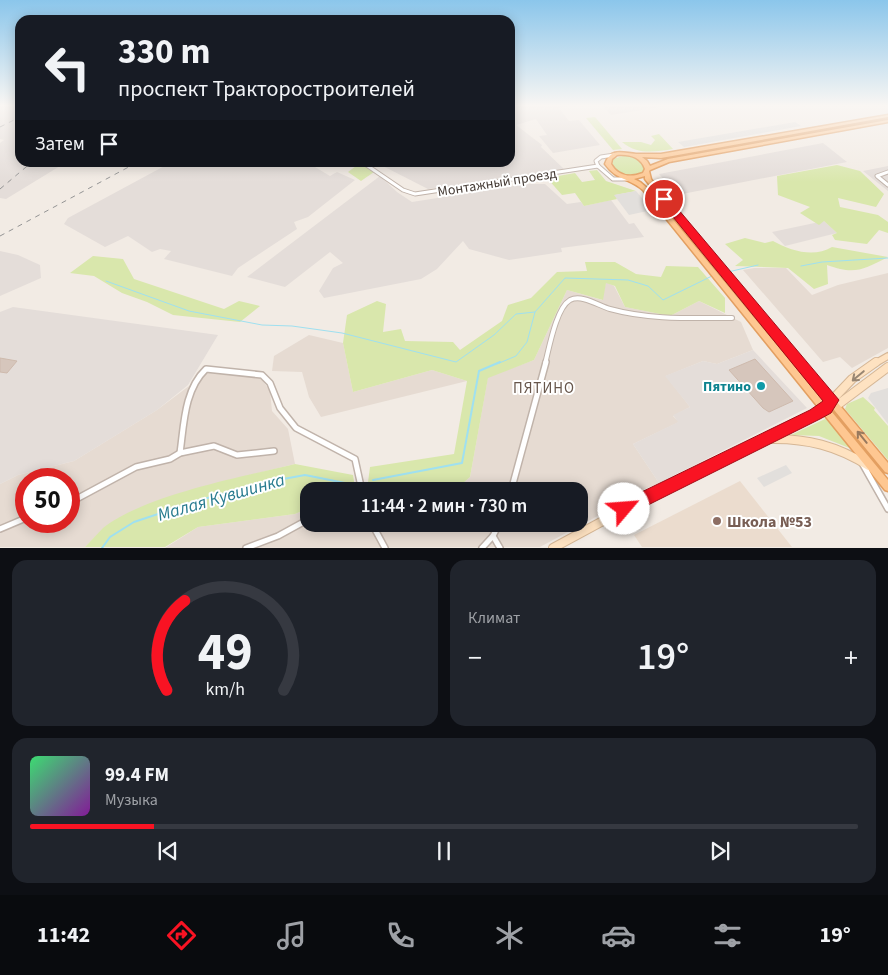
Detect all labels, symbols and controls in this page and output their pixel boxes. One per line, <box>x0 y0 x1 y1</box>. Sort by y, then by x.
text: 330 m <box>118 27 210 77</box>
icon: left <box>35 35 100 100</box>
text: проспект Тракторостроителей <box>118 73 415 105</box>
icon: arrive <box>95 130 123 158</box>
text: Затем <box>35 131 85 158</box>
street label: Монтажный проезд <box>436 164 559 202</box>
pin <box>643 178 685 220</box>
icon: arrive <box>650 185 678 213</box>
one-way arrow <box>851 370 864 381</box>
place label: Пятино <box>703 377 751 397</box>
district label: ПЯТИНО <box>513 378 575 399</box>
marker: Пятино <box>755 380 767 392</box>
one-way arrow <box>857 431 868 444</box>
water label: Малая Кувшинка <box>154 467 288 528</box>
speed limit sign: 50 <box>15 468 80 533</box>
position arrow <box>597 482 649 534</box>
text: 11:44 · 2 мин · 730 m <box>361 493 527 520</box>
place label: Школа №53 <box>727 511 812 533</box>
marker: Школа №53 <box>711 515 723 527</box>
text: Климат <box>468 607 520 629</box>
text: 49 <box>198 616 252 690</box>
text: 19° <box>637 630 689 684</box>
text: − <box>468 638 482 678</box>
text: + <box>844 638 858 678</box>
text: km/h <box>205 677 245 702</box>
text: 99.4 FM <box>105 762 169 789</box>
text: Музыка <box>105 789 158 811</box>
icon: previous <box>154 837 182 865</box>
icon: pause <box>430 837 458 865</box>
icon: next <box>706 837 734 865</box>
icon: directions <box>164 918 199 953</box>
icon: music <box>274 918 309 953</box>
icon: phone <box>383 918 418 953</box>
icon: climate <box>492 918 527 953</box>
icon: car <box>601 918 636 953</box>
icon: filters <box>710 918 745 953</box>
text: 11:42 <box>37 919 90 951</box>
text: 19° <box>820 919 851 951</box>

